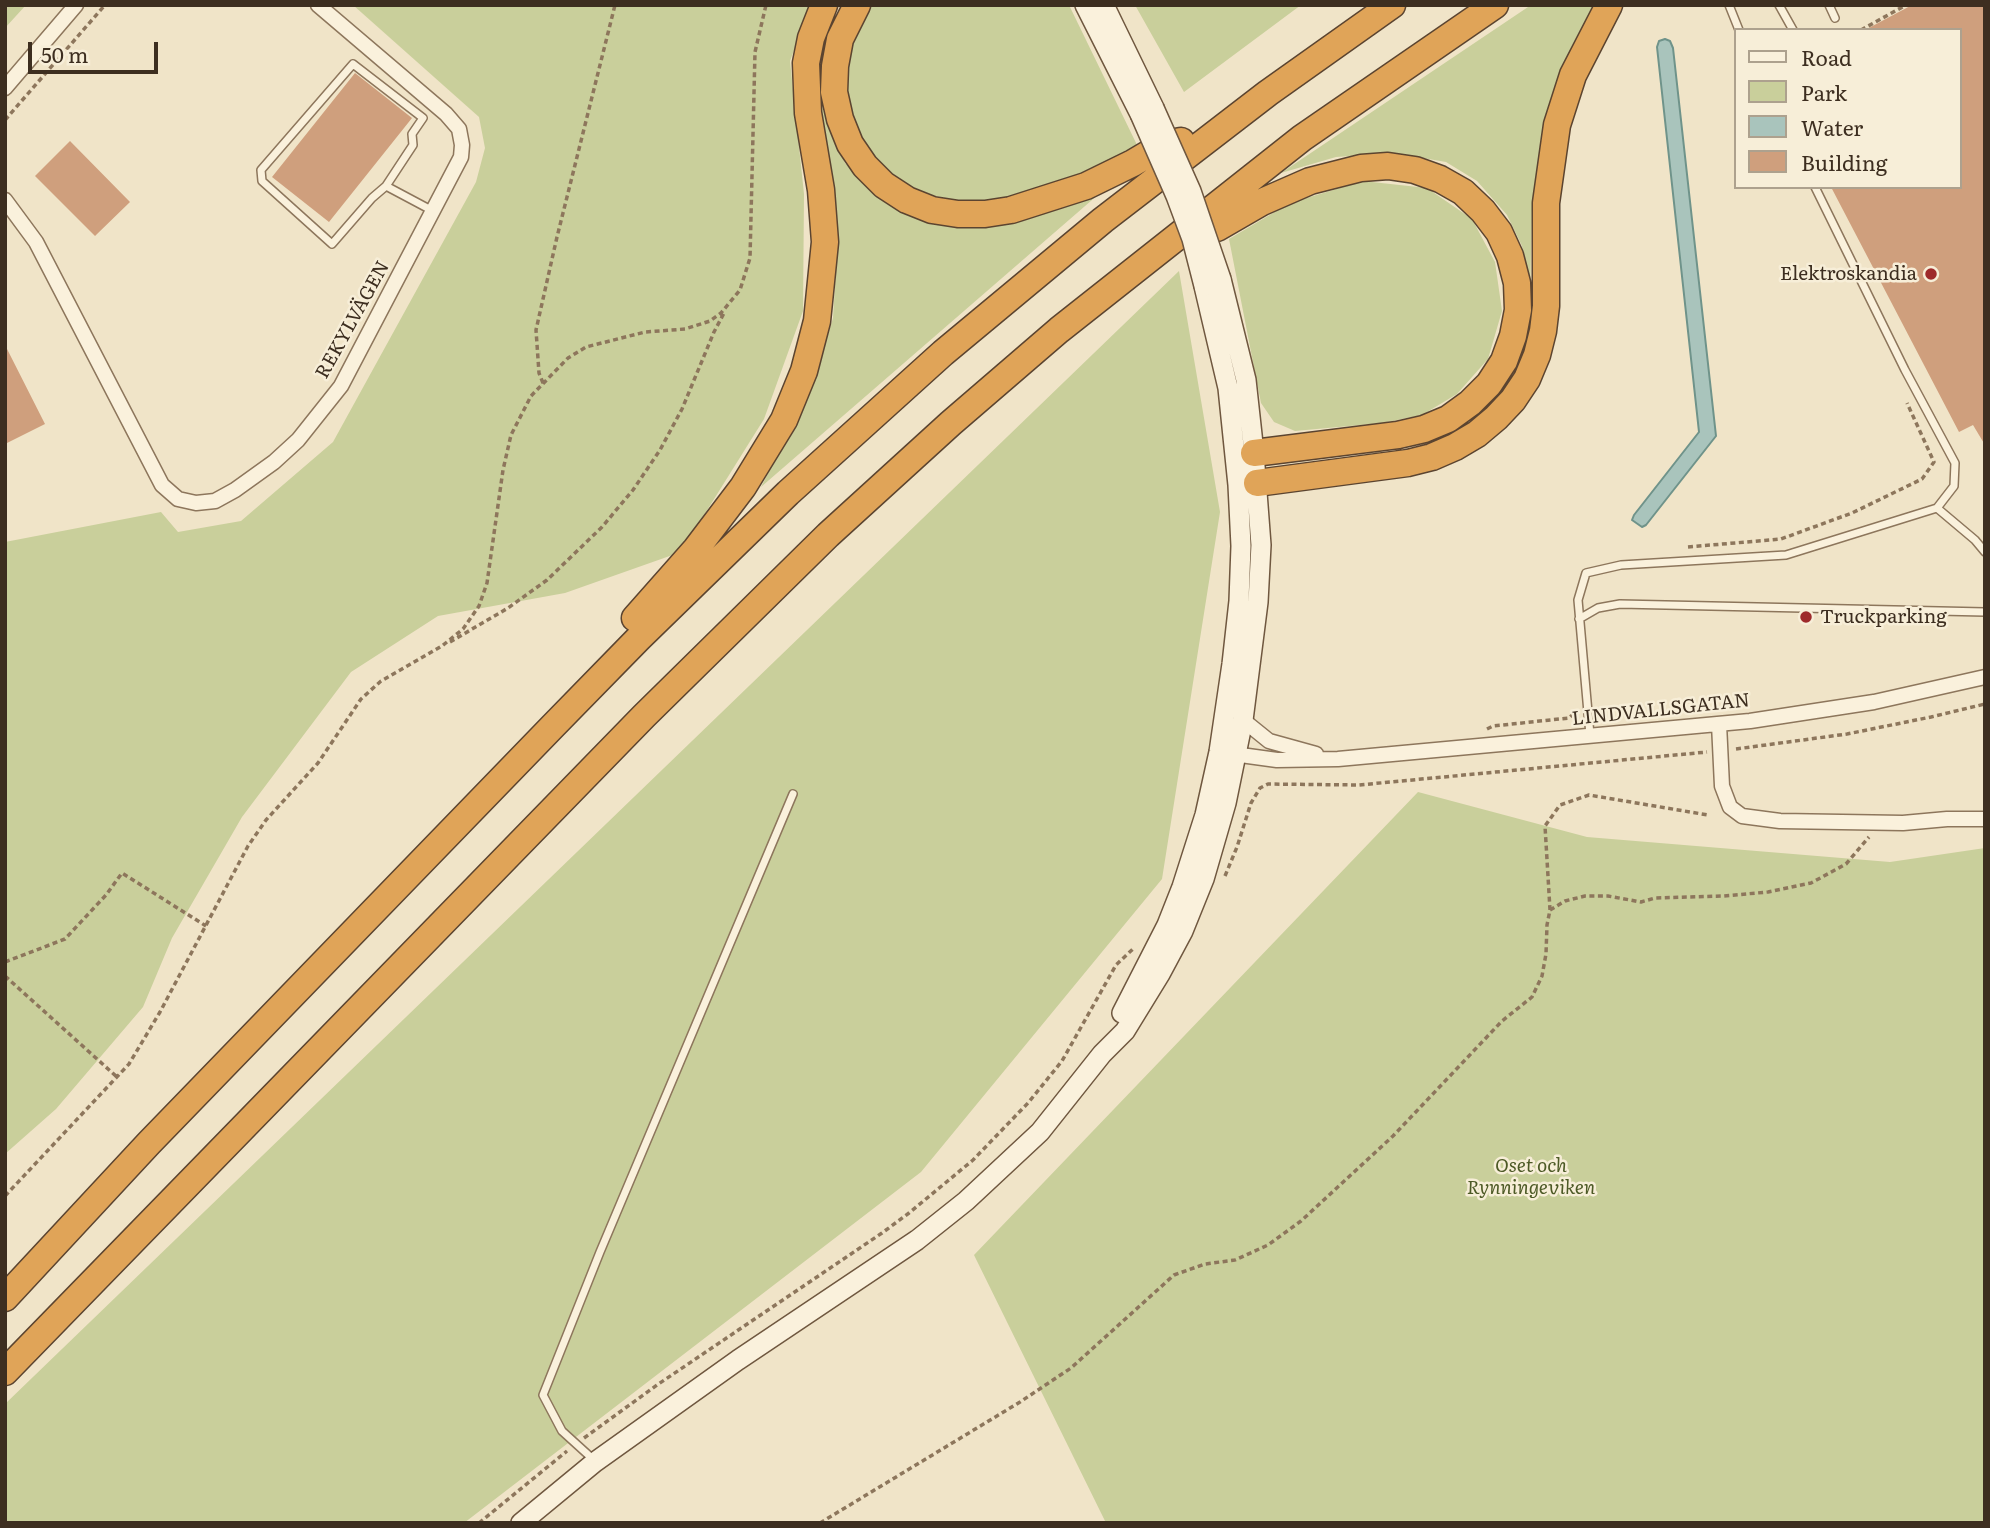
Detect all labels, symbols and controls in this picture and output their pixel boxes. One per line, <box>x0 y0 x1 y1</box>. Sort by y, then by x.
scale bar <box>32 28 161 72</box>
legend <box>1734 28 1962 189</box>
text: 50 m <box>41 38 88 69</box>
text: Road <box>1801 41 1852 72</box>
text: Park <box>1801 76 1847 107</box>
text: Water <box>1801 111 1863 142</box>
text: Building <box>1801 146 1887 177</box>
street label: REKYLVÄGEN <box>311 257 395 383</box>
place label: Elektroskandia <box>1780 263 1917 285</box>
marker: Elektroskandia <box>1923 266 1939 282</box>
place label: Truckparking <box>1820 606 1947 628</box>
marker: Truckparking <box>1798 609 1814 625</box>
street label: LINDVALLSGATAN <box>1571 689 1751 731</box>
park label: Oset och Rynningeviken <box>1467 1155 1595 1199</box>

